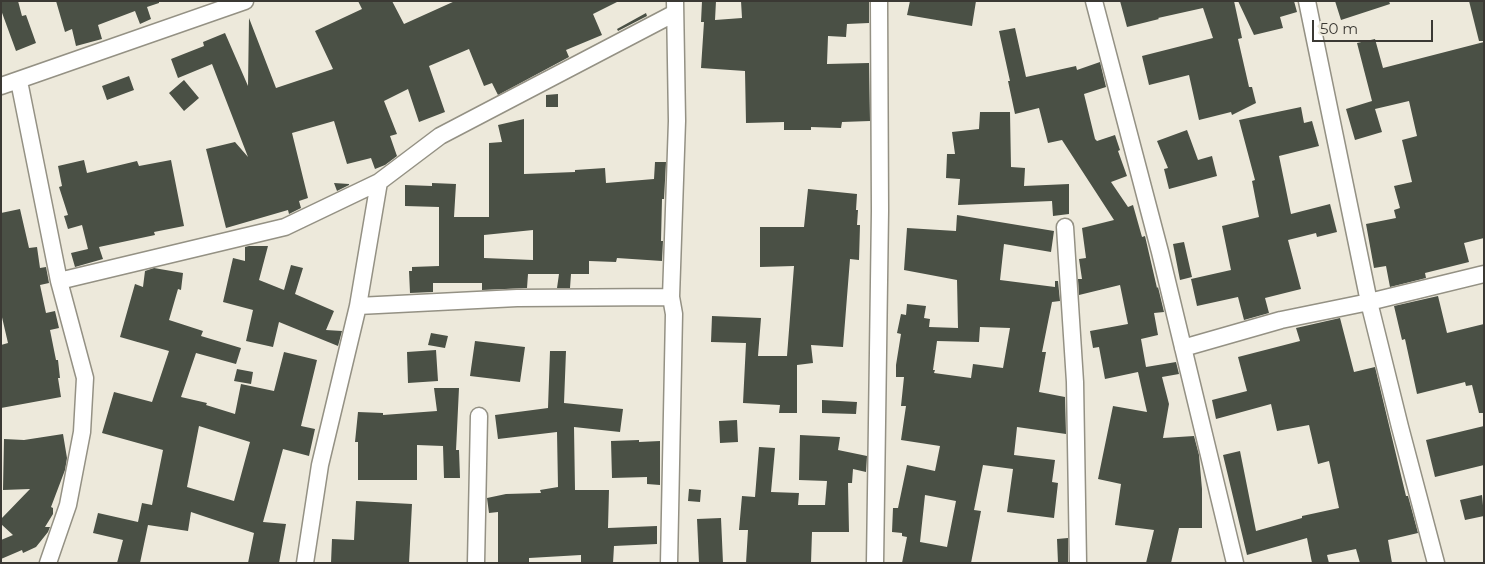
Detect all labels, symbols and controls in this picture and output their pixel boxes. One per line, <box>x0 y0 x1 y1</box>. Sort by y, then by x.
scale bar <box>1315 10 1436 42</box>
text: 50 m <box>1320 19 1358 38</box>

